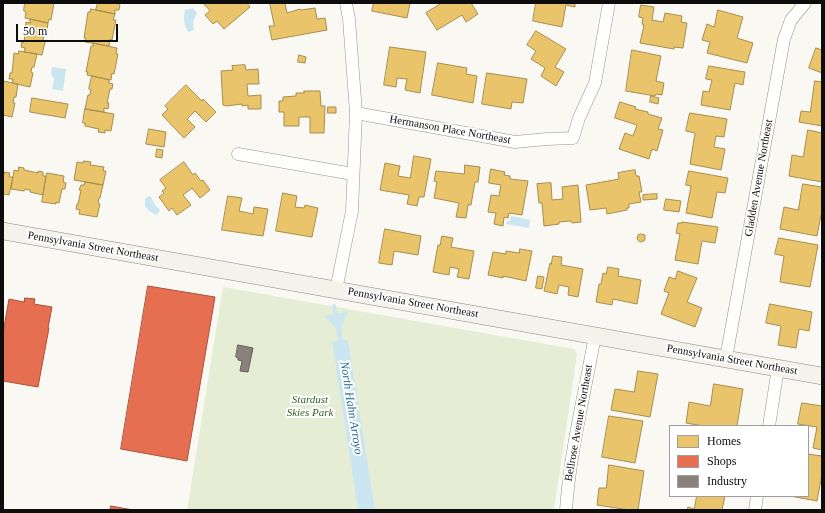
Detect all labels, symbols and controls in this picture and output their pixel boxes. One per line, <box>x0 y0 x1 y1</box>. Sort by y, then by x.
scale bar <box>18 16 120 42</box>
text: 50 m <box>23 24 47 38</box>
street label: Hermanson Place Northeast <box>388 113 512 147</box>
street label: Gladden Avenue Northeast <box>742 118 776 238</box>
street label: Pennsylvania Street Northeast <box>27 229 159 265</box>
street label: Pennsylvania Street Northeast <box>347 285 479 321</box>
street label: Pennsylvania Street Northeast <box>666 342 798 378</box>
water label: North Hahn Arroyo <box>337 360 365 456</box>
street label: Bellrose Avenue Northeast <box>562 364 596 482</box>
park label: Stardust Skies Park <box>287 393 333 419</box>
legend <box>669 425 809 497</box>
text: Homes <box>707 434 741 448</box>
text: Shops <box>707 454 736 468</box>
text: Industry <box>707 474 747 488</box>

